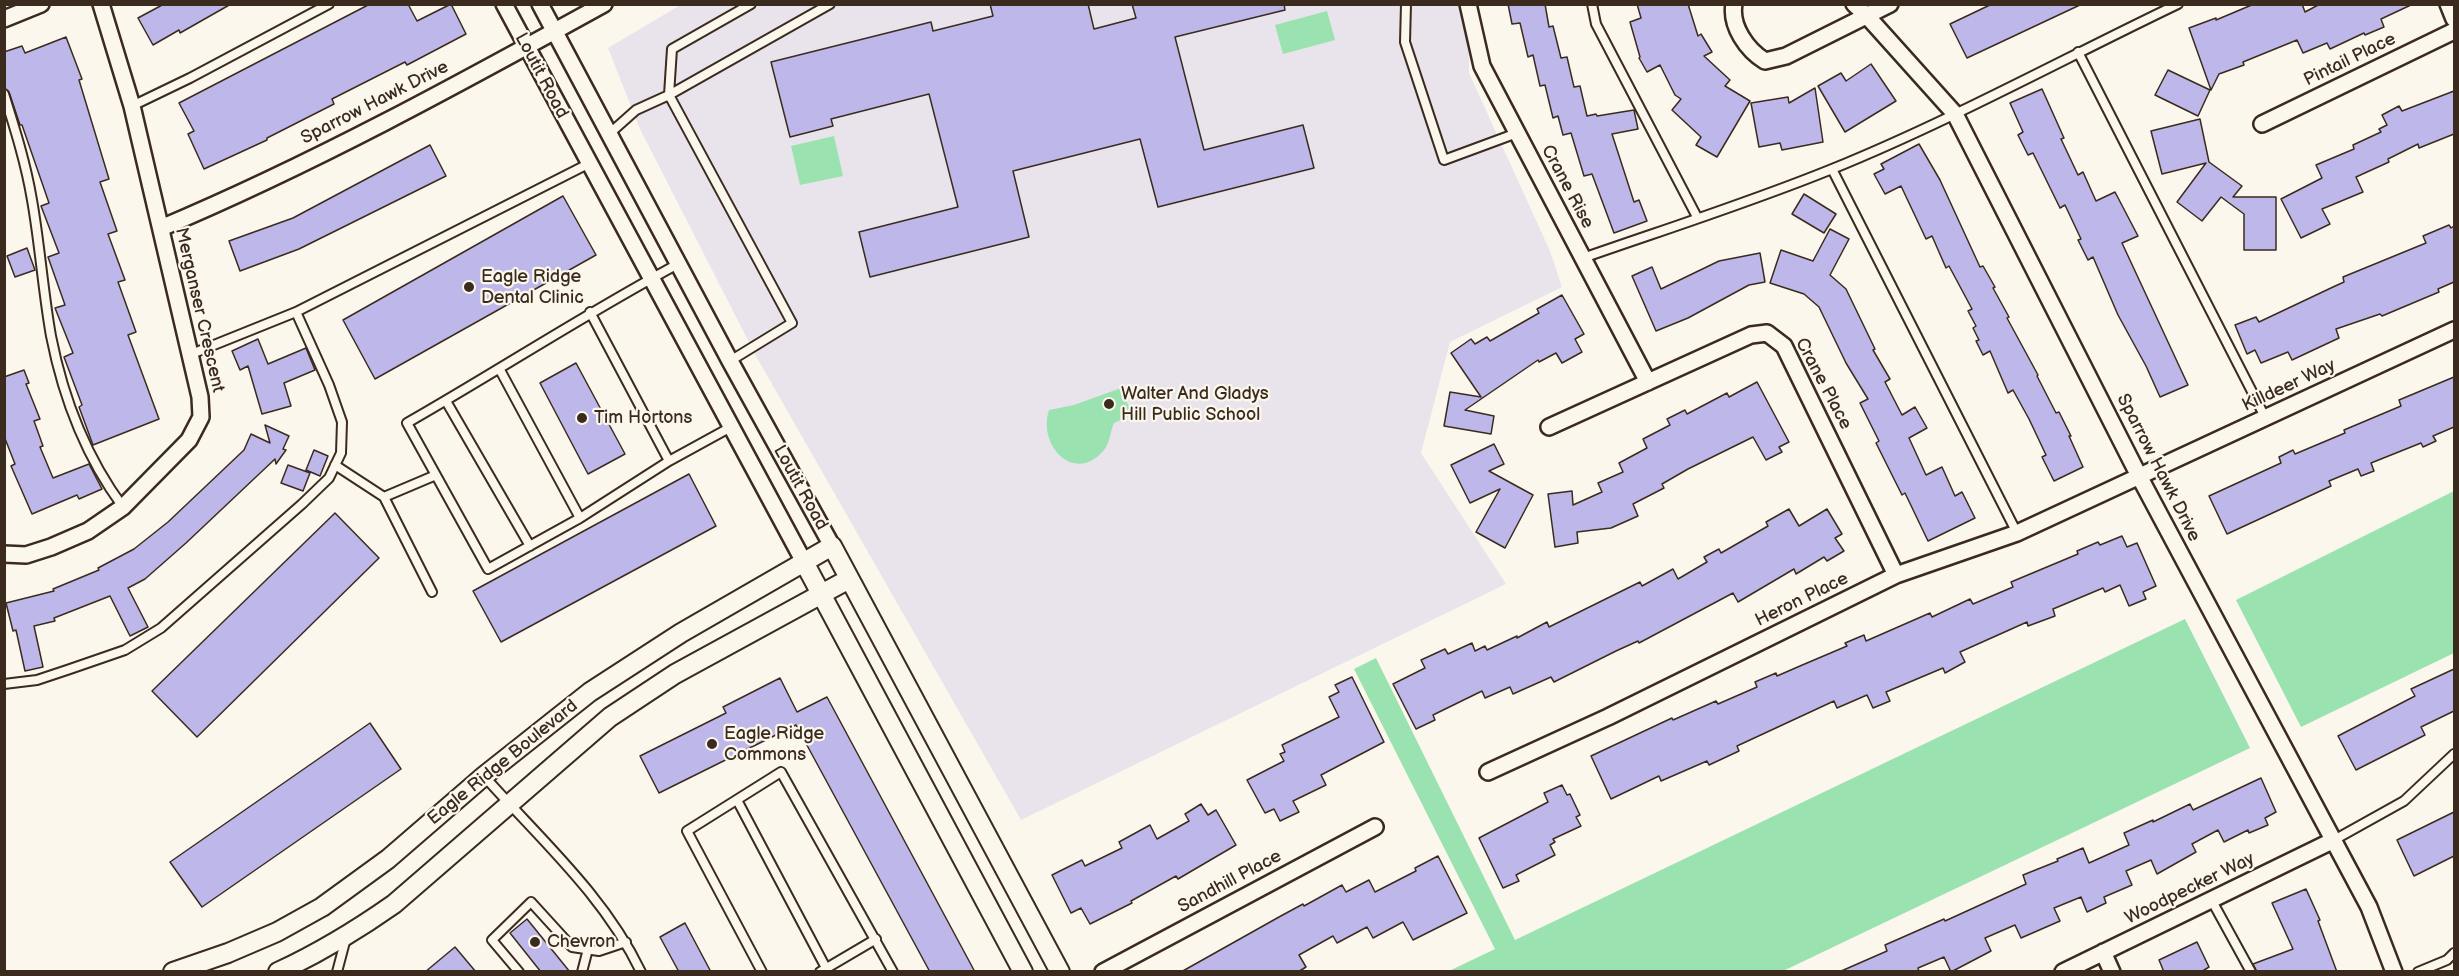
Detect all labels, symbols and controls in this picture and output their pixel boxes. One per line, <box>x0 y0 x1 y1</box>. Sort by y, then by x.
street label: Pintail Place <box>2301 28 2399 92</box>
street label: Loutit Road <box>510 30 572 122</box>
street label: Sparrow Hawk Drive <box>298 56 452 150</box>
street label: Crane Rise <box>1536 142 1598 232</box>
street label: Merganser Crescent <box>170 225 228 395</box>
place label: Eagle Ridge Dental Clinic <box>481 266 584 308</box>
marker: Eagle Ridge Dental Clinic <box>462 280 476 294</box>
street label: Crane Place <box>1790 335 1856 433</box>
street label: Killdeer Way <box>2239 355 2339 417</box>
place label: Walter And Gladys Hill Public School <box>1121 383 1269 426</box>
street label: Sparrow Hawk Drive <box>2111 391 2205 545</box>
marker: Walter And Gladys Hill Public School <box>1102 397 1116 411</box>
place label: Tim Hortons <box>594 407 692 429</box>
marker: Tim Hortons <box>575 411 589 425</box>
street label: Loutit Road <box>768 442 832 534</box>
street label: Heron Place <box>1752 568 1852 632</box>
street label: Eagle Ridge Boulevard <box>424 696 582 830</box>
place label: Eagle Ridge Commons <box>724 723 824 766</box>
marker: Eagle Ridge Commons <box>705 737 719 751</box>
street label: Sandhill Place <box>1174 846 1286 918</box>
street label: Woodpecker Way <box>2122 848 2258 930</box>
place label: Chevron <box>547 931 615 953</box>
marker: Chevron <box>528 935 542 949</box>

